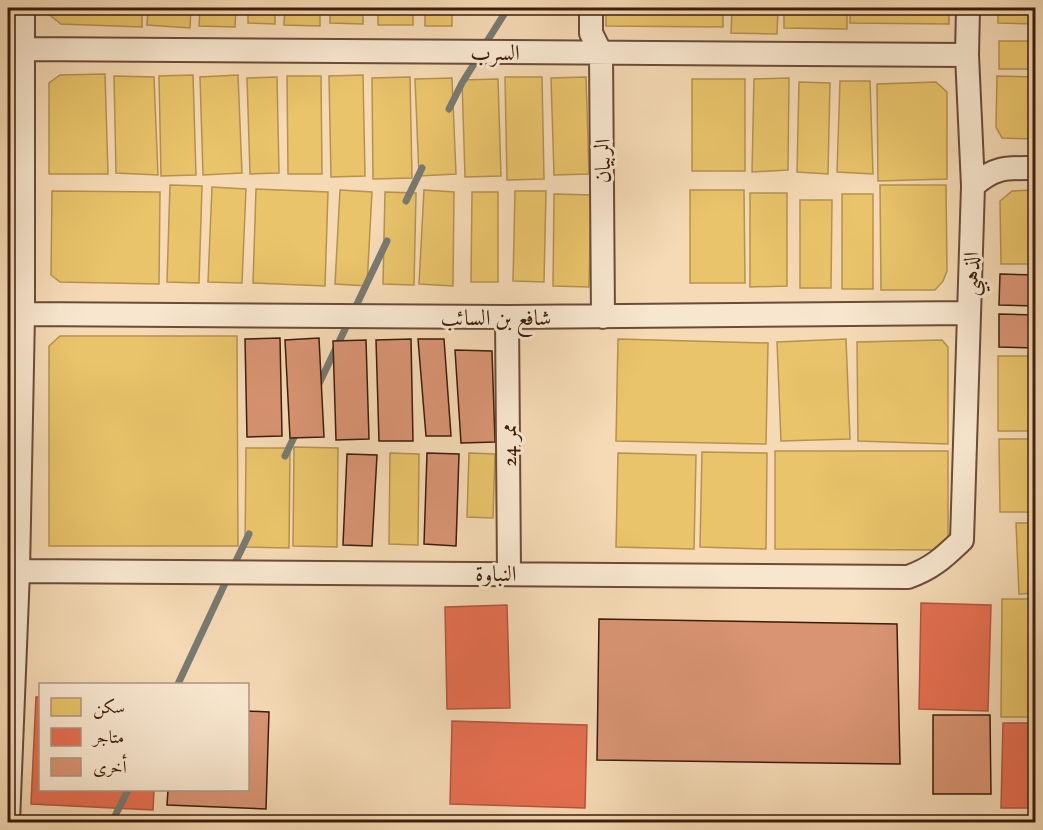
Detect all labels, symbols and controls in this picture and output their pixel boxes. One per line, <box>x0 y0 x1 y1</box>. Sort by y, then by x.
street label: السرب <box>470 40 520 68</box>
street label: الربيان <box>590 139 618 183</box>
street label: الذهبي <box>957 251 992 297</box>
street label: شافع بن السائب <box>441 305 551 337</box>
street label: ممر 24 <box>496 423 524 467</box>
street label: النباوة <box>475 561 517 589</box>
legend <box>39 683 249 791</box>
text: سكن <box>93 697 125 720</box>
text: متاجر <box>91 727 124 750</box>
text: أخرى <box>93 754 128 780</box>

